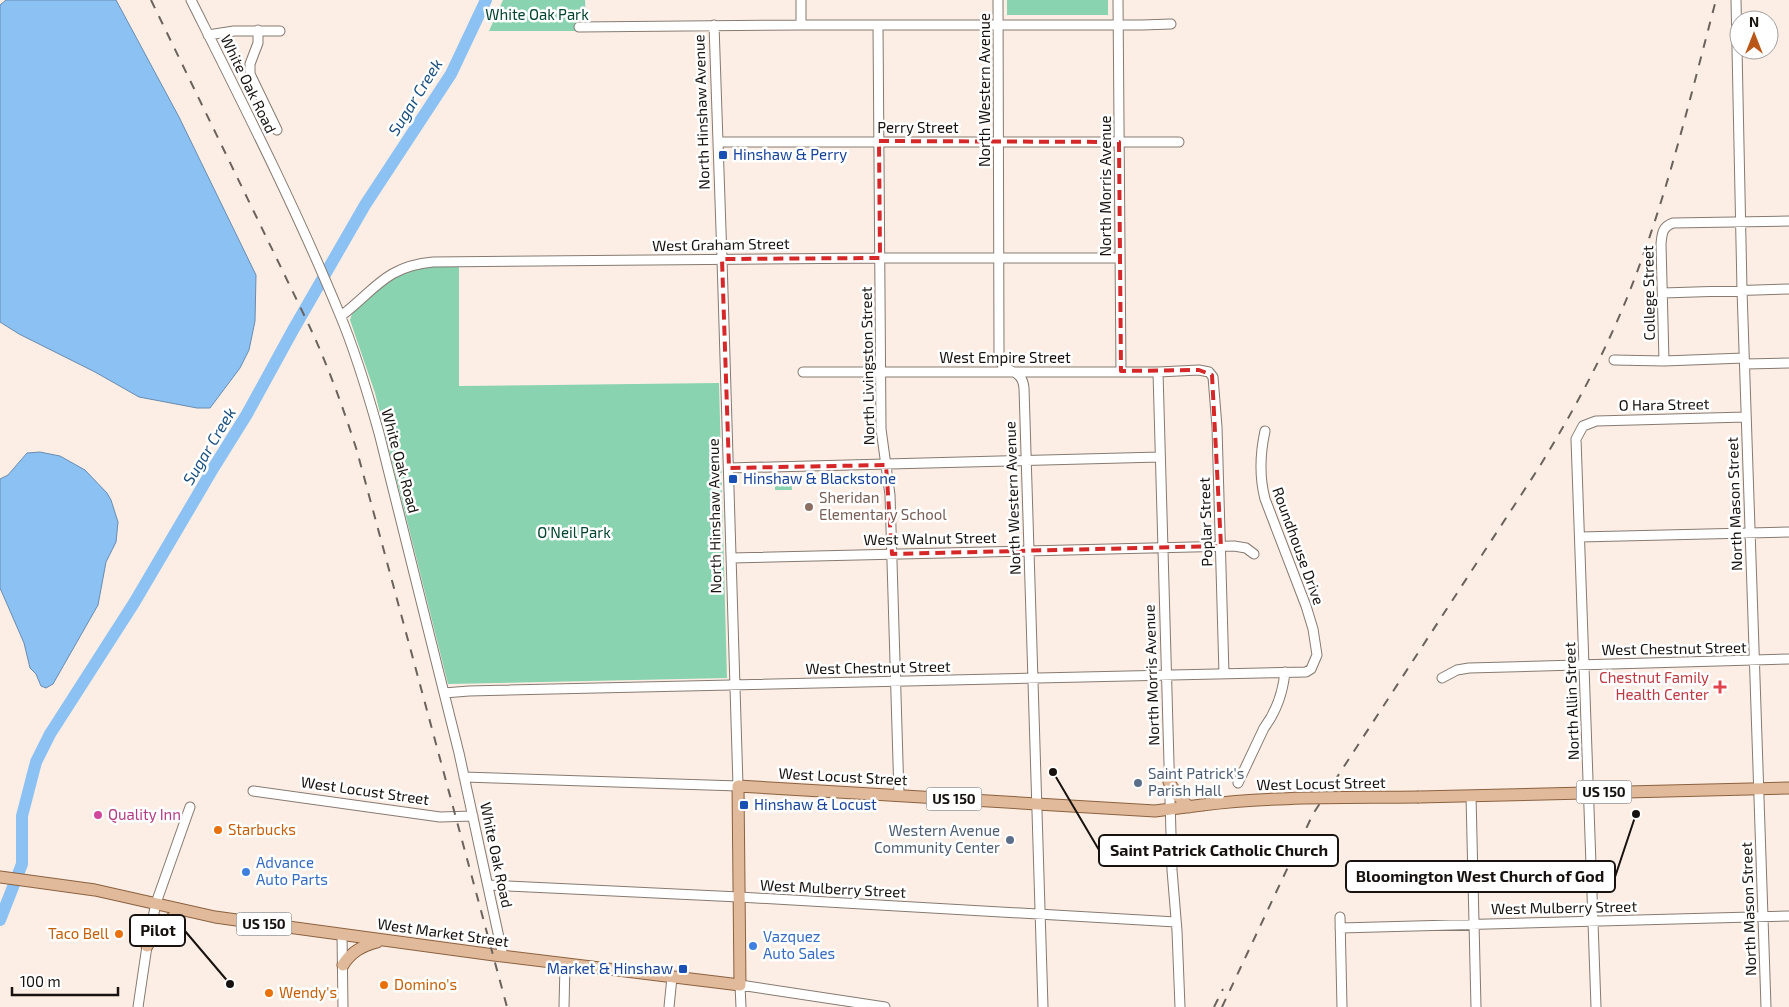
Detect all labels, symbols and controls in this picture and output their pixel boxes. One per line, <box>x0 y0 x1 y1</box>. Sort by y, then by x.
park label: White Oak Park <box>485 5 589 23</box>
north arrow <box>1729 10 1779 60</box>
street label: North Western Avenue <box>975 13 993 167</box>
text: N <box>1749 13 1759 30</box>
street label: White Oak Road <box>217 31 281 136</box>
street label: North Hinshaw Avenue <box>689 34 713 190</box>
water label: Sugar Creek <box>384 55 446 139</box>
street label: North Morris Avenue <box>1096 115 1114 257</box>
street label: Perry Street <box>877 118 959 136</box>
place label: Hinshaw & Perry <box>733 145 847 163</box>
marker: Hinshaw & Perry <box>717 149 729 161</box>
street label: West Graham Street <box>652 234 790 254</box>
street label: College Street <box>1638 245 1658 341</box>
street label: North Livingston Street <box>857 286 877 445</box>
street label: West Empire Street <box>939 348 1071 366</box>
street label: O Hara Street <box>1618 394 1710 414</box>
water label: Sugar Creek <box>178 404 239 488</box>
street label: White Oak Road <box>378 407 424 515</box>
street label: North Western Avenue <box>1000 421 1024 575</box>
street label: North Mason Street <box>1723 436 1745 571</box>
street label: North Hinshaw Avenue <box>704 438 724 594</box>
place label: Hinshaw & Blackstone <box>743 469 896 487</box>
marker: Hinshaw & Blackstone <box>727 473 739 485</box>
street label: Poplar Street <box>1194 477 1216 567</box>
street label: Roundhouse Drive <box>1269 484 1329 607</box>
place label: Sheridan Elementary School <box>819 488 947 523</box>
marker: Sheridan Elementary School <box>803 501 815 513</box>
park label: O'Neil Park <box>537 523 611 541</box>
street label: West Walnut Street <box>863 528 997 548</box>
street label: North Morris Avenue <box>1140 604 1162 746</box>
street label: West Chestnut Street <box>1601 638 1747 658</box>
street label: North Allin Street <box>1560 641 1582 760</box>
street label: West Chestnut Street <box>805 657 951 677</box>
place label: Chestnut Family Health Center <box>1599 668 1709 703</box>
marker: Chestnut Family Health Center <box>1713 680 1727 694</box>
street label: West Locust Street <box>778 764 908 788</box>
place label: Saint Patrick's Parish Hall <box>1148 764 1244 799</box>
street label: West Locust Street <box>300 772 431 808</box>
street label: West Locust Street <box>1256 773 1386 793</box>
marker: Saint Patrick's Parish Hall <box>1132 777 1144 789</box>
road number: US 150 <box>1576 780 1632 804</box>
road number: US 150 <box>926 788 982 811</box>
place label: Hinshaw & Locust <box>754 795 877 813</box>
marker: Hinshaw & Locust <box>738 799 750 811</box>
street label: White Oak Road <box>477 800 517 909</box>
place label: Quality Inn <box>108 805 181 824</box>
marker: Quality Inn <box>92 809 104 821</box>
place label: Starbucks <box>228 820 296 838</box>
place label: Western Avenue Community Center <box>874 821 1000 856</box>
marker: Starbucks <box>212 824 224 836</box>
marker: Western Avenue Community Center <box>1004 834 1016 846</box>
callout: Saint Patrick Catholic Church <box>1099 835 1338 866</box>
text: Saint Patrick Catholic Church <box>1110 840 1328 859</box>
street label: North Mason Street <box>1737 841 1759 976</box>
place label: Advance Auto Parts <box>256 853 328 888</box>
callout: Bloomington West Church of God <box>1346 861 1615 892</box>
marker: Advance Auto Parts <box>240 866 252 878</box>
text: Bloomington West Church of God <box>1356 866 1604 885</box>
street label: West Mulberry Street <box>760 875 907 901</box>
street label: West Mulberry Street <box>1491 897 1637 917</box>
road number: US 150 <box>236 912 292 936</box>
street label: West Market Street <box>376 914 510 950</box>
callout: Pilot <box>130 915 185 946</box>
text: Pilot <box>140 920 176 939</box>
place label: Taco Bell <box>48 924 110 942</box>
place label: Vazquez Auto Sales <box>763 927 835 962</box>
marker: Taco Bell <box>113 928 125 940</box>
marker: Vazquez Auto Sales <box>747 940 759 952</box>
place label: Market & Hinshaw <box>547 959 673 977</box>
marker: Market & Hinshaw <box>677 963 689 975</box>
scale bar <box>12 964 119 996</box>
text: 100 m <box>20 972 61 990</box>
place label: Domino's <box>394 975 457 993</box>
marker: Domino's <box>378 979 390 991</box>
place label: Wendy's <box>279 983 337 1001</box>
marker: Wendy's <box>263 987 275 999</box>

